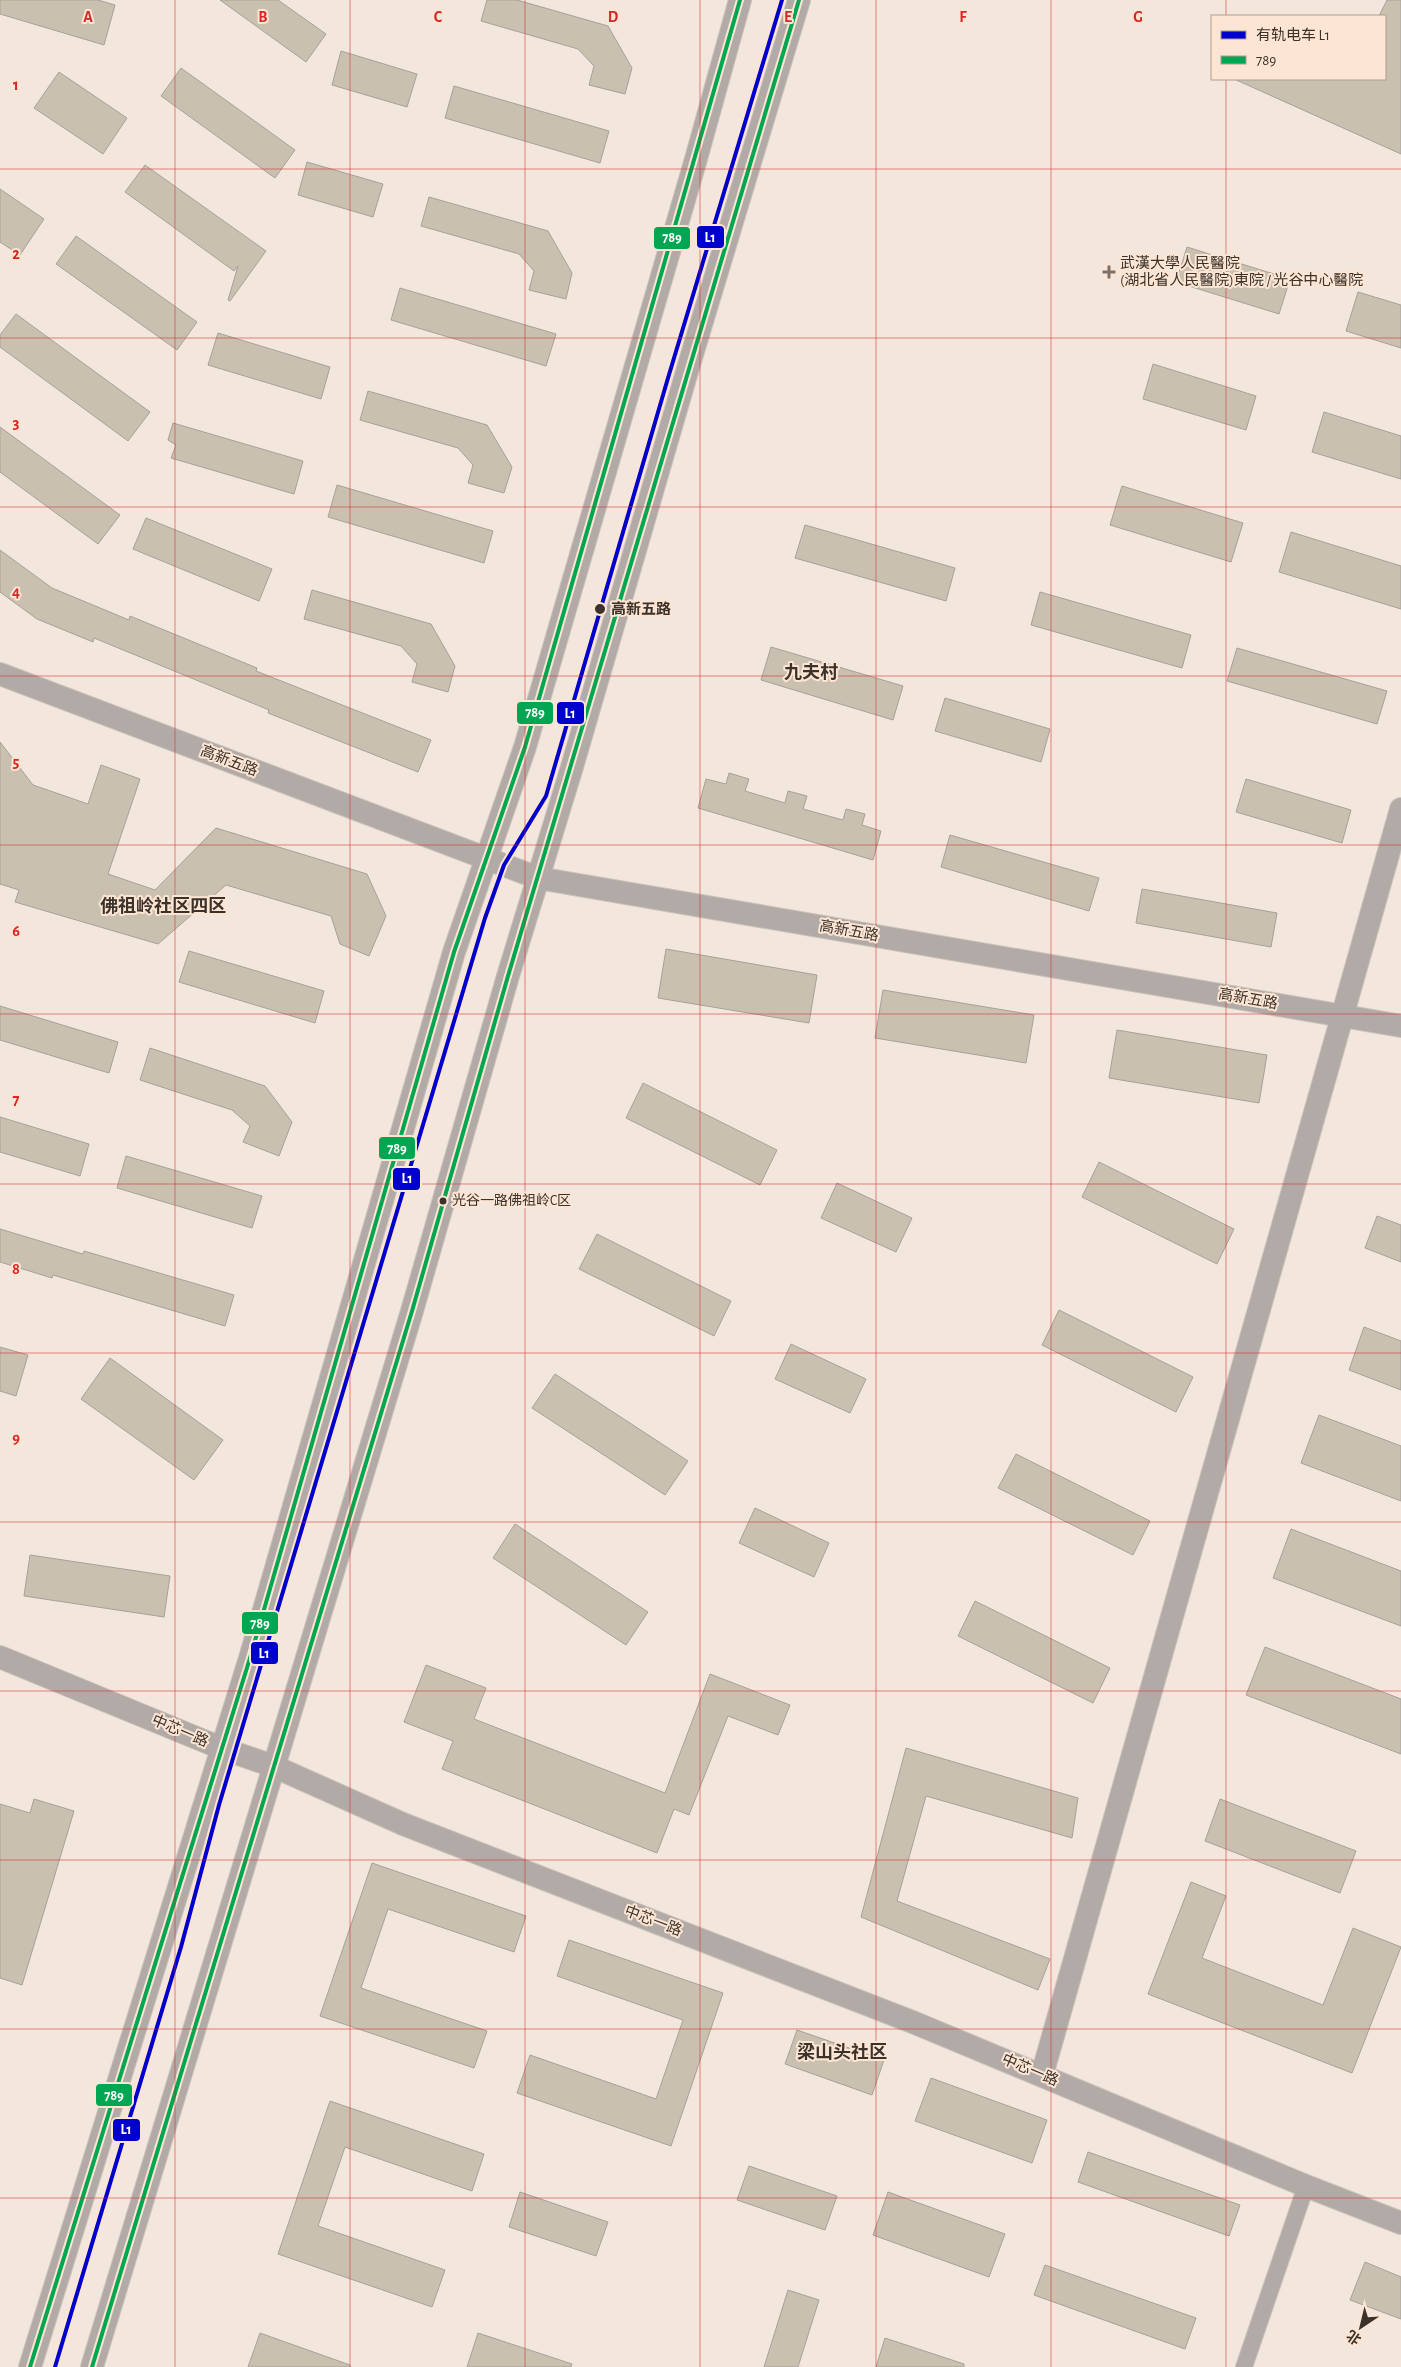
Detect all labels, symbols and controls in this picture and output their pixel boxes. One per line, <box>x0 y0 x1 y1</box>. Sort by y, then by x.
text: A <box>83 9 93 25</box>
text: B <box>258 9 268 25</box>
text: C <box>434 9 443 25</box>
text: D <box>608 9 619 25</box>
text: E <box>784 9 792 25</box>
text: F <box>959 9 967 25</box>
text: G <box>1133 9 1143 25</box>
legend <box>1211 15 1386 80</box>
text: 有轨电车 L1 <box>1256 26 1330 43</box>
text: 789 <box>1256 53 1276 68</box>
text: 1 <box>13 77 19 93</box>
line badge: L1 <box>696 225 725 249</box>
line badge: 789 <box>653 226 691 250</box>
text: 789 <box>662 231 682 245</box>
text: L1 <box>704 231 716 245</box>
text: 2 <box>12 246 20 262</box>
place label: 武漢大學人民醫院 (湖北省人民醫院)東院 / 光谷中心醫院 <box>1120 255 1363 288</box>
marker: 武漢大學人民醫院 (湖北省人民醫院)東院 / 光谷中心醫院 <box>1102 265 1116 279</box>
text: 3 <box>13 415 20 431</box>
text: 4 <box>12 584 20 600</box>
place label: 高新五路 <box>611 601 671 617</box>
marker: 高新五路 <box>593 602 607 616</box>
district label: 九夫村 <box>784 662 838 682</box>
line badge: 789 <box>516 701 554 725</box>
line badge: L1 <box>556 701 585 725</box>
text: 789 <box>525 706 545 720</box>
text: L1 <box>564 707 576 721</box>
street label: 高新五路 <box>198 742 260 779</box>
text: 5 <box>13 754 20 770</box>
district label: 佛祖岭社区四区 <box>100 896 226 916</box>
street label: 高新五路 <box>818 917 880 944</box>
text: 6 <box>12 923 20 939</box>
street label: 高新五路 <box>1217 985 1279 1012</box>
text: 7 <box>13 1092 20 1108</box>
line badge: 789 <box>378 1136 416 1160</box>
text: 789 <box>387 1142 407 1156</box>
line badge: L1 <box>392 1167 421 1191</box>
text: L1 <box>401 1172 413 1186</box>
place label: 光谷一路佛祖岭C区 <box>452 1192 571 1208</box>
marker: 光谷一路佛祖岭C区 <box>438 1196 448 1206</box>
text: 8 <box>12 1261 20 1277</box>
text: 9 <box>12 1430 20 1446</box>
line badge: 789 <box>241 1611 279 1635</box>
text: 789 <box>250 1617 270 1631</box>
line badge: L1 <box>250 1641 279 1665</box>
text: L1 <box>258 1647 270 1661</box>
street label: 中芯一路 <box>149 1711 211 1750</box>
street label: 中芯一路 <box>622 1902 684 1939</box>
district label: 梁山头社区 <box>797 2042 887 2062</box>
street label: 中芯一路 <box>999 2050 1061 2089</box>
line badge: 789 <box>95 2083 133 2107</box>
text: 789 <box>104 2089 124 2103</box>
line badge: L1 <box>112 2118 141 2142</box>
text: L1 <box>120 2123 132 2137</box>
north arrow <box>1336 2302 1386 2352</box>
text: 北 <box>1344 2327 1364 2347</box>

